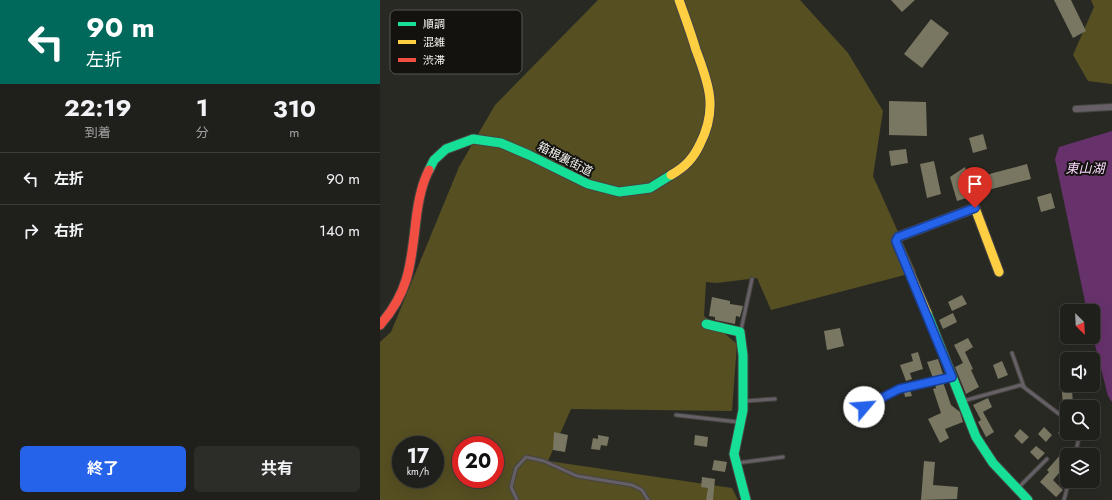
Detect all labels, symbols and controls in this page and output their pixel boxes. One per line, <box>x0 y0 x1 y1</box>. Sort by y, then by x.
text: 90 m <box>86 7 155 48</box>
legend <box>390 10 522 74</box>
icon: left <box>20 16 72 68</box>
text: 順調 <box>423 16 445 32</box>
text: 混雑 <box>423 34 445 50</box>
text: 左折 <box>86 47 122 73</box>
text: 渋滞 <box>423 52 445 68</box>
text: 22:19 <box>64 90 132 125</box>
text: 1 <box>196 90 208 125</box>
text: 310 <box>273 91 316 126</box>
text: 到着 <box>85 123 111 142</box>
text: 分 <box>196 123 209 142</box>
text: m <box>289 123 299 142</box>
street label: 箱根裏街道 <box>534 137 596 181</box>
water label: 東山湖 <box>1065 159 1106 178</box>
pin <box>958 167 992 208</box>
icon: left <box>20 168 42 190</box>
text: 左折 <box>54 168 84 190</box>
text: 90 m <box>326 168 360 190</box>
icon: arrive <box>964 173 986 195</box>
icon: right <box>20 220 42 242</box>
text: 右折 <box>54 220 84 242</box>
text: 140 m <box>319 220 360 242</box>
north arrow <box>1060 304 1100 344</box>
map controls <box>1060 304 1100 488</box>
button: sound <box>1060 352 1100 392</box>
position arrow <box>843 386 885 428</box>
button: search <box>1060 400 1100 440</box>
speed limit sign: 20 <box>452 436 504 488</box>
text: 17 <box>407 442 429 471</box>
button: 終了 <box>20 446 186 492</box>
button: 共有 <box>194 446 360 492</box>
button: layers <box>1060 448 1100 488</box>
text: km/h <box>407 464 429 479</box>

